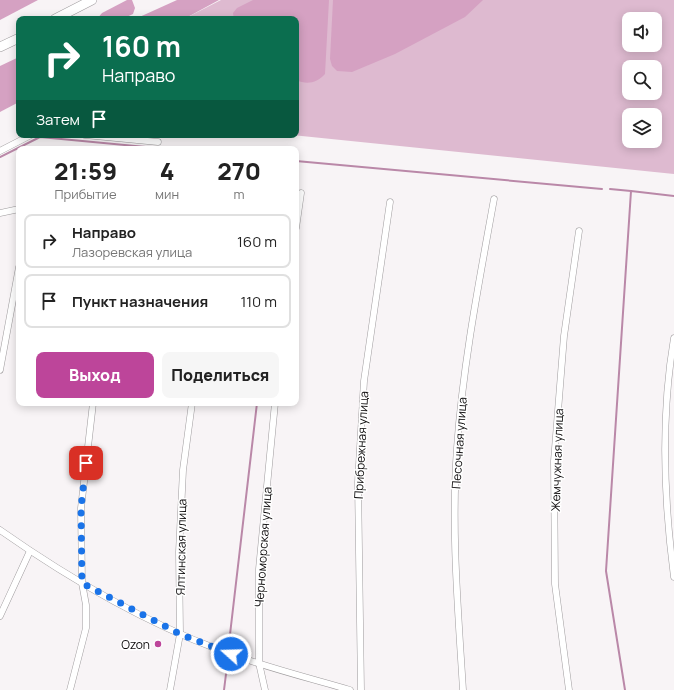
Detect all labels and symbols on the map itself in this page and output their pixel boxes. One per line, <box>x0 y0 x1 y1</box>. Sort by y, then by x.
street label: Прибрежная улица <box>350 391 372 499</box>
street label: Песочная улица <box>447 396 471 490</box>
street label: Жемчужная улица <box>547 408 567 512</box>
pin <box>69 446 103 480</box>
street label: Черноморская улица <box>250 486 276 608</box>
street label: Ялтинская улица <box>172 499 190 595</box>
position arrow <box>210 633 252 675</box>
place label: Ozon <box>121 636 150 653</box>
marker: Ozon <box>153 639 163 649</box>

